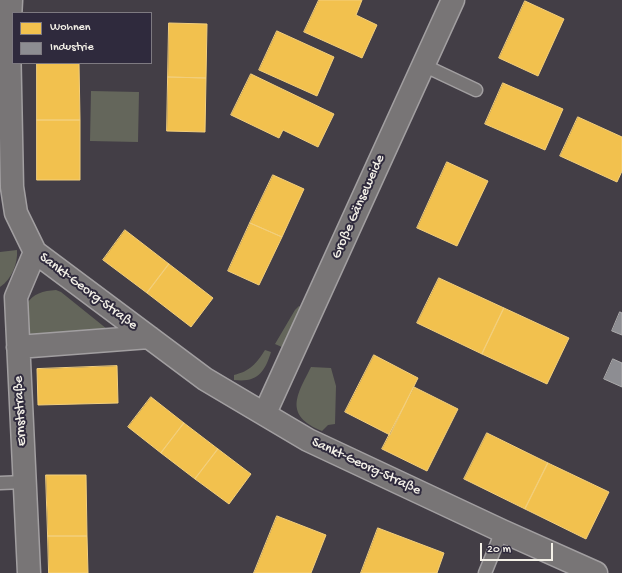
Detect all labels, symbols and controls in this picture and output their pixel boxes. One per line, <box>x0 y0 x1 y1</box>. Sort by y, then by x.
legend <box>12 12 152 64</box>
text: Wohnen <box>50 21 90 35</box>
text: Industrie <box>50 41 94 55</box>
street label: Große Gänseweide <box>328 152 390 262</box>
street label: Sankt-Georg-Straße <box>36 250 140 334</box>
street label: Ernststraße <box>11 375 31 447</box>
street label: Sankt-Georg-Straße <box>309 434 423 500</box>
scale bar <box>482 535 555 561</box>
text: 20 m <box>487 543 511 557</box>

